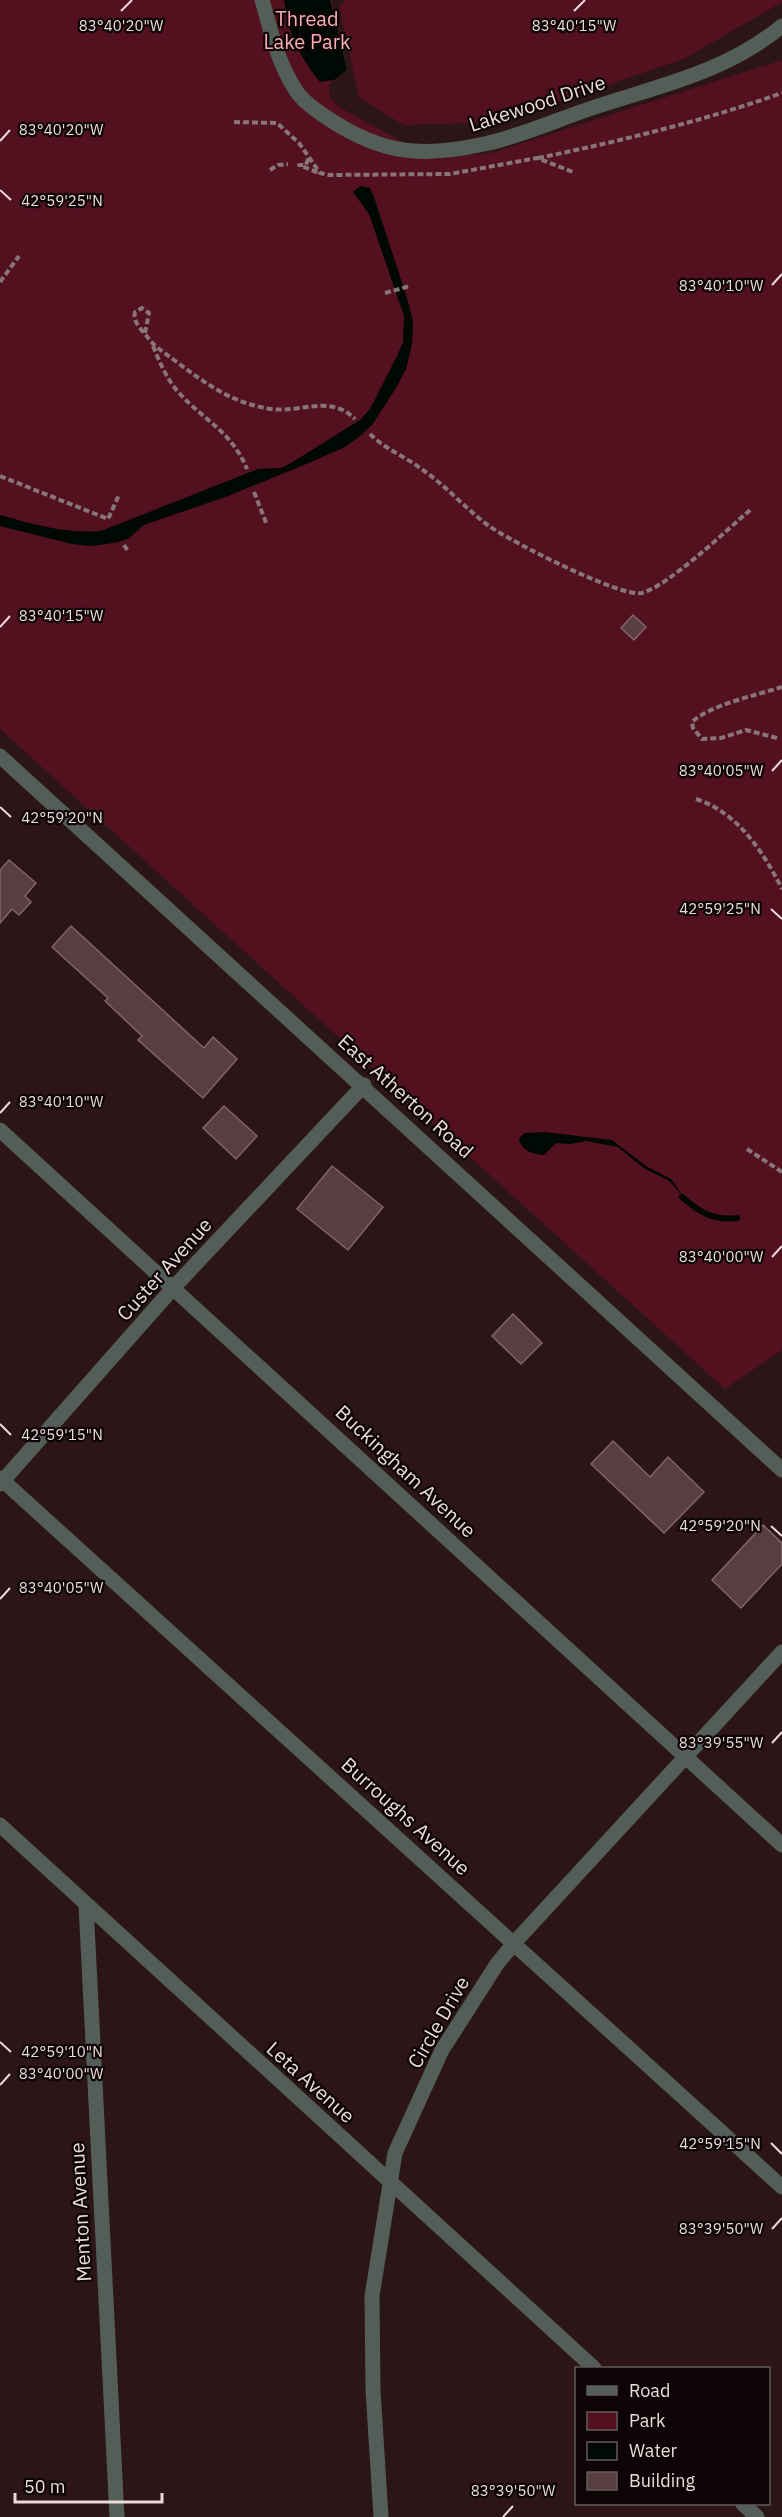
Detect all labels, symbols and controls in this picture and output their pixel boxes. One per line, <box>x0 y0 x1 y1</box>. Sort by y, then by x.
park label: Thread Lake Park <box>263 5 351 55</box>
text: 83°40'20"W <box>79 16 164 35</box>
text: 83°40'15"W <box>532 16 617 35</box>
street label: Lakewood Drive <box>465 68 609 138</box>
text: 83°40'20"W <box>19 120 104 139</box>
text: 42°59'25"N <box>21 191 103 210</box>
text: 83°40'10"W <box>679 276 764 295</box>
text: 83°40'15"W <box>19 606 104 625</box>
text: 83°40'05"W <box>679 761 764 780</box>
text: 42°59'20"N <box>21 808 103 827</box>
text: 42°59'25"N <box>679 899 761 918</box>
street label: East Atherton Road <box>333 1028 479 1164</box>
text: 83°40'10"W <box>19 1092 104 1111</box>
street label: Custer Avenue <box>110 1212 218 1326</box>
text: 83°40'00"W <box>679 1247 764 1266</box>
street label: Buckingham Avenue <box>330 1399 482 1543</box>
text: 42°59'15"N <box>21 1425 103 1444</box>
text: 42°59'20"N <box>679 1516 761 1535</box>
text: 83°40'05"W <box>19 1578 104 1597</box>
text: 83°39'55"W <box>679 1733 764 1752</box>
street label: Burroughs Avenue <box>336 1751 476 1881</box>
street label: Circle Drive <box>401 1971 475 2073</box>
street label: Leta Avenue <box>261 2035 361 2129</box>
text: 42°59'10"N <box>21 2042 103 2061</box>
text: 83°40'00"W <box>19 2064 104 2083</box>
text: 42°59'15"N <box>679 2134 761 2153</box>
street label: Menton Avenue <box>63 2142 97 2282</box>
text: 83°39'50"W <box>679 2219 764 2238</box>
legend <box>575 2367 770 2505</box>
text: Road <box>629 2379 670 2402</box>
text: Park <box>629 2409 666 2432</box>
text: Water <box>629 2439 678 2462</box>
scale bar <box>15 2466 162 2504</box>
text: Building <box>629 2469 696 2492</box>
text: 50 m <box>24 2475 66 2498</box>
text: 83°39'50"W <box>471 2481 556 2500</box>

